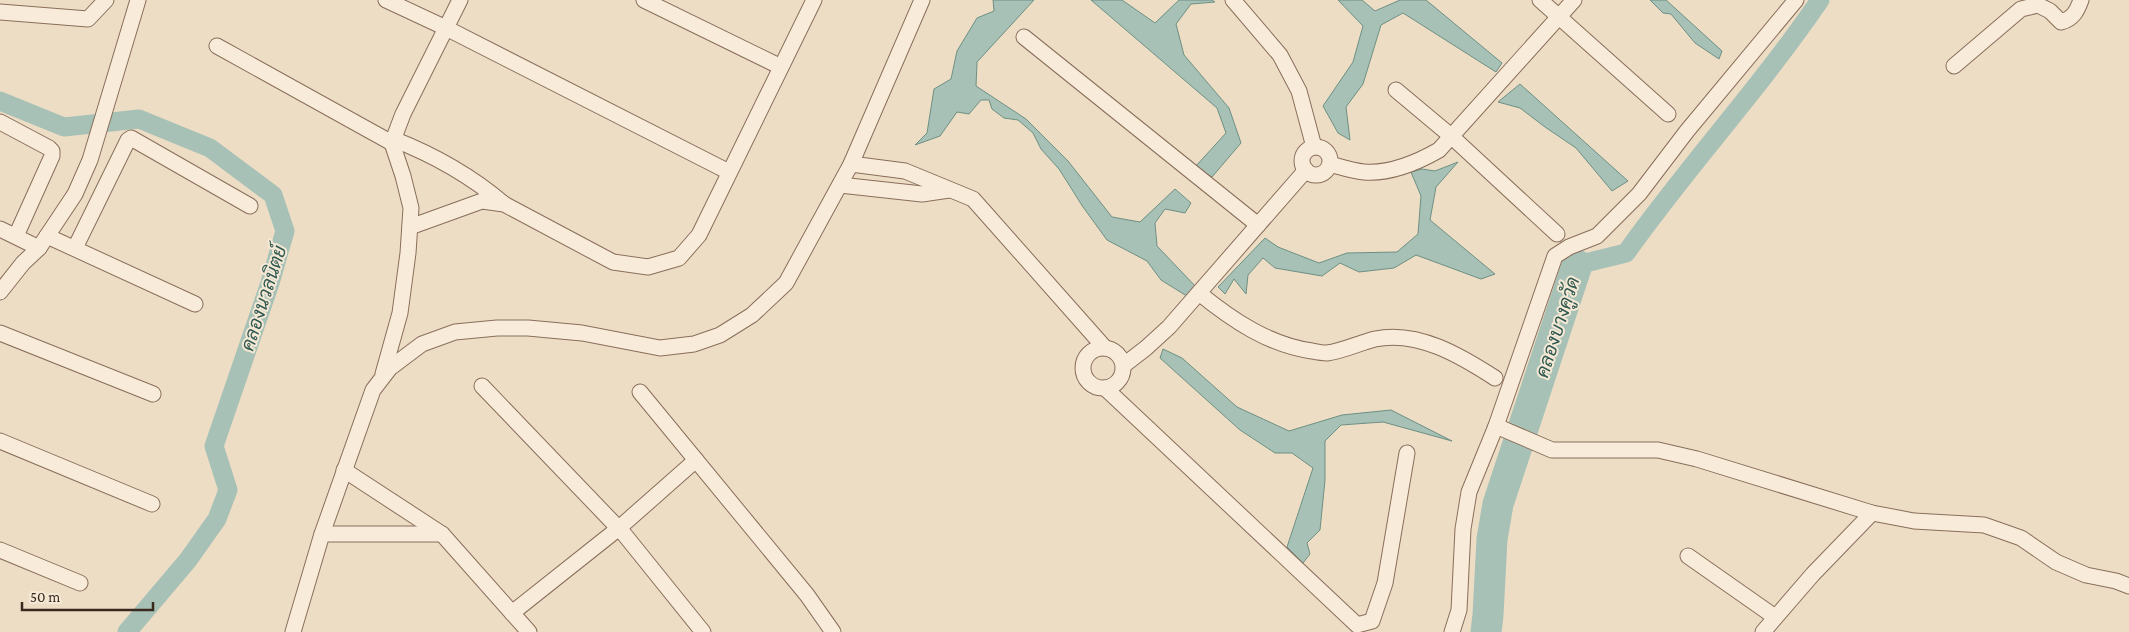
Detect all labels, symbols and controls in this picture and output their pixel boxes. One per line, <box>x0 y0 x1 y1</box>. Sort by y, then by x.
water label: คลองนวลนิตย์ <box>235 239 291 354</box>
water label: คลองบางคูวัด <box>1531 274 1587 381</box>
scale bar <box>22 580 154 612</box>
text: 50 m <box>30 589 60 605</box>

